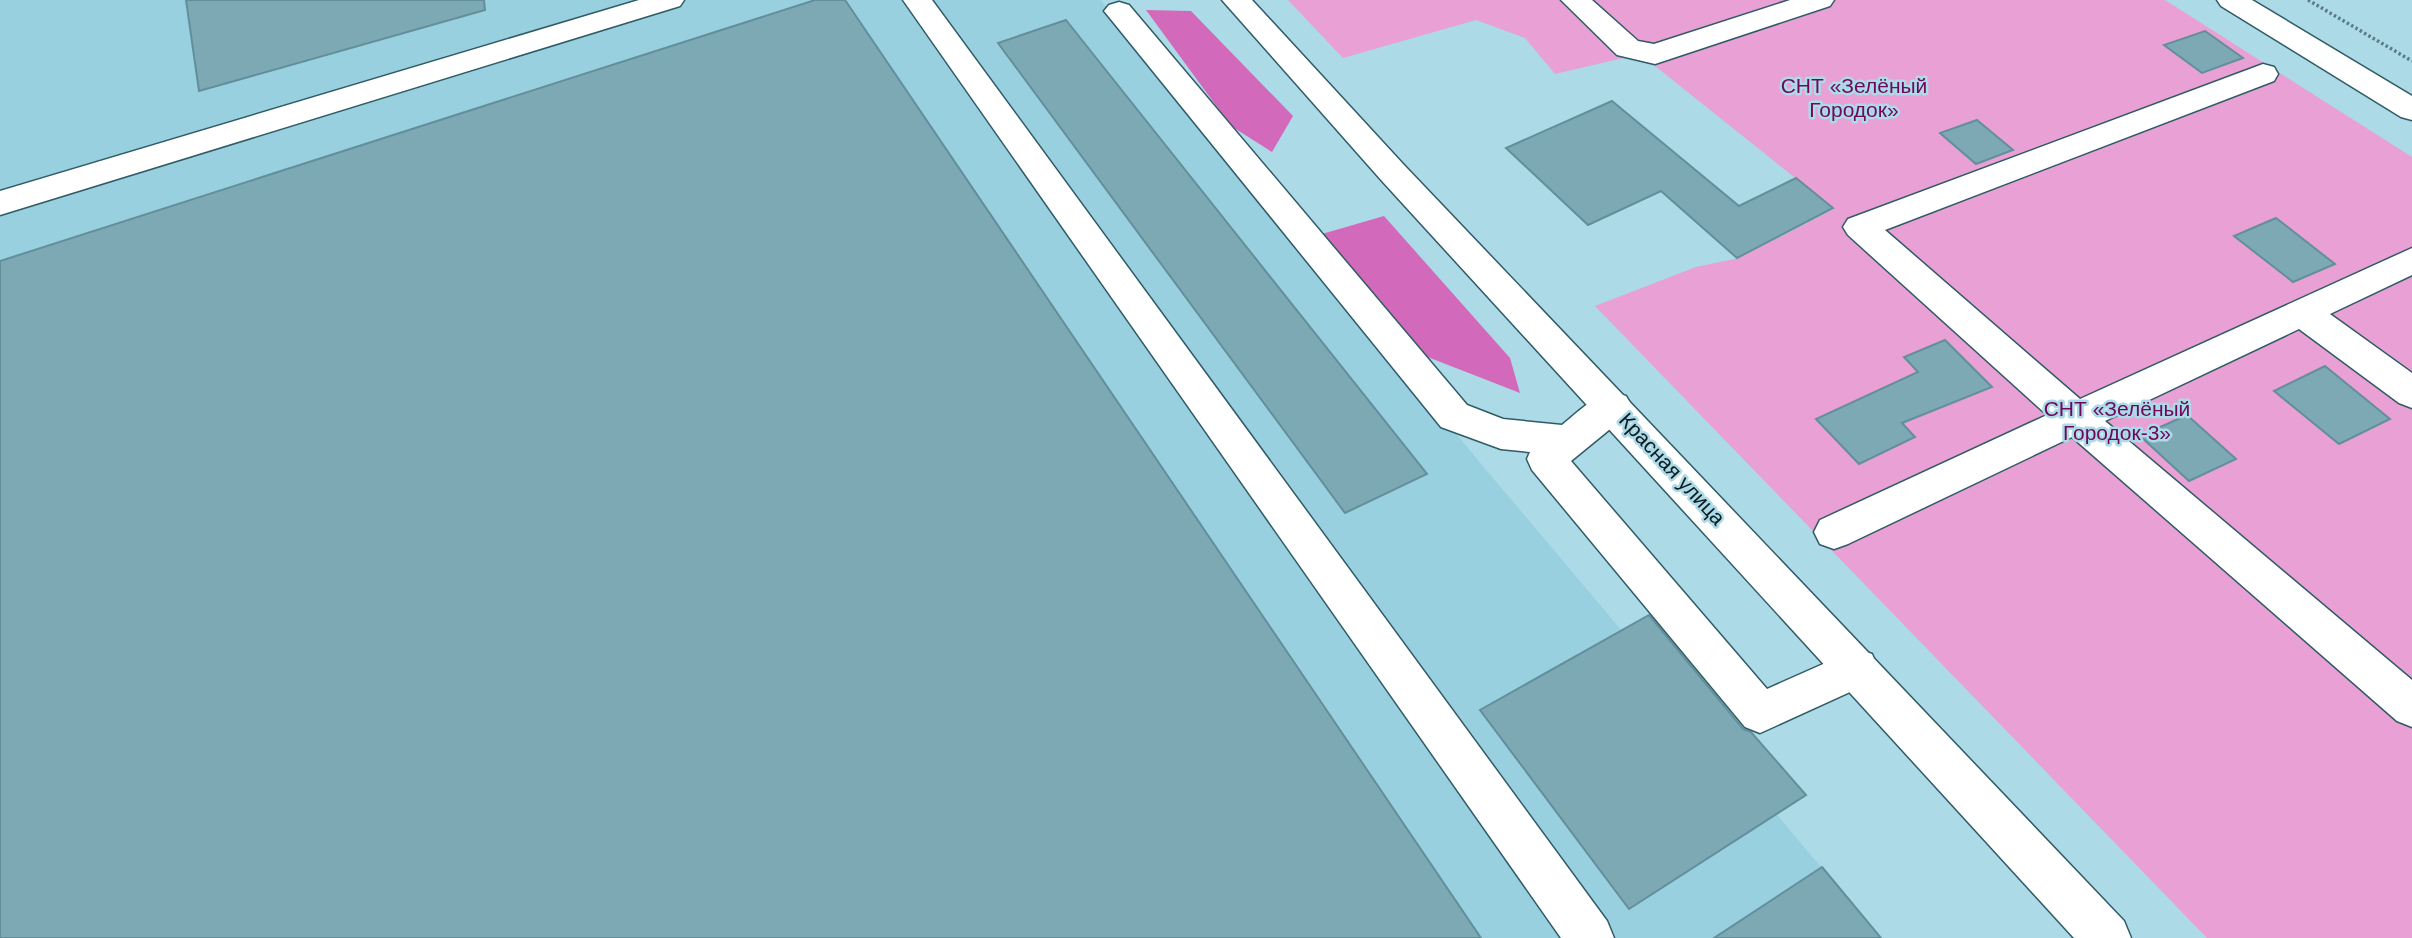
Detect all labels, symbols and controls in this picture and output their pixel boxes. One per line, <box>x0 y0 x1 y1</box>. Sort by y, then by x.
park label: СНТ «Зелёный Городок» <box>1781 74 1927 121</box>
park label: СНТ «Зелёный Городок-3» <box>2044 397 2190 444</box>
street label: Красная улица <box>1615 408 1730 530</box>

